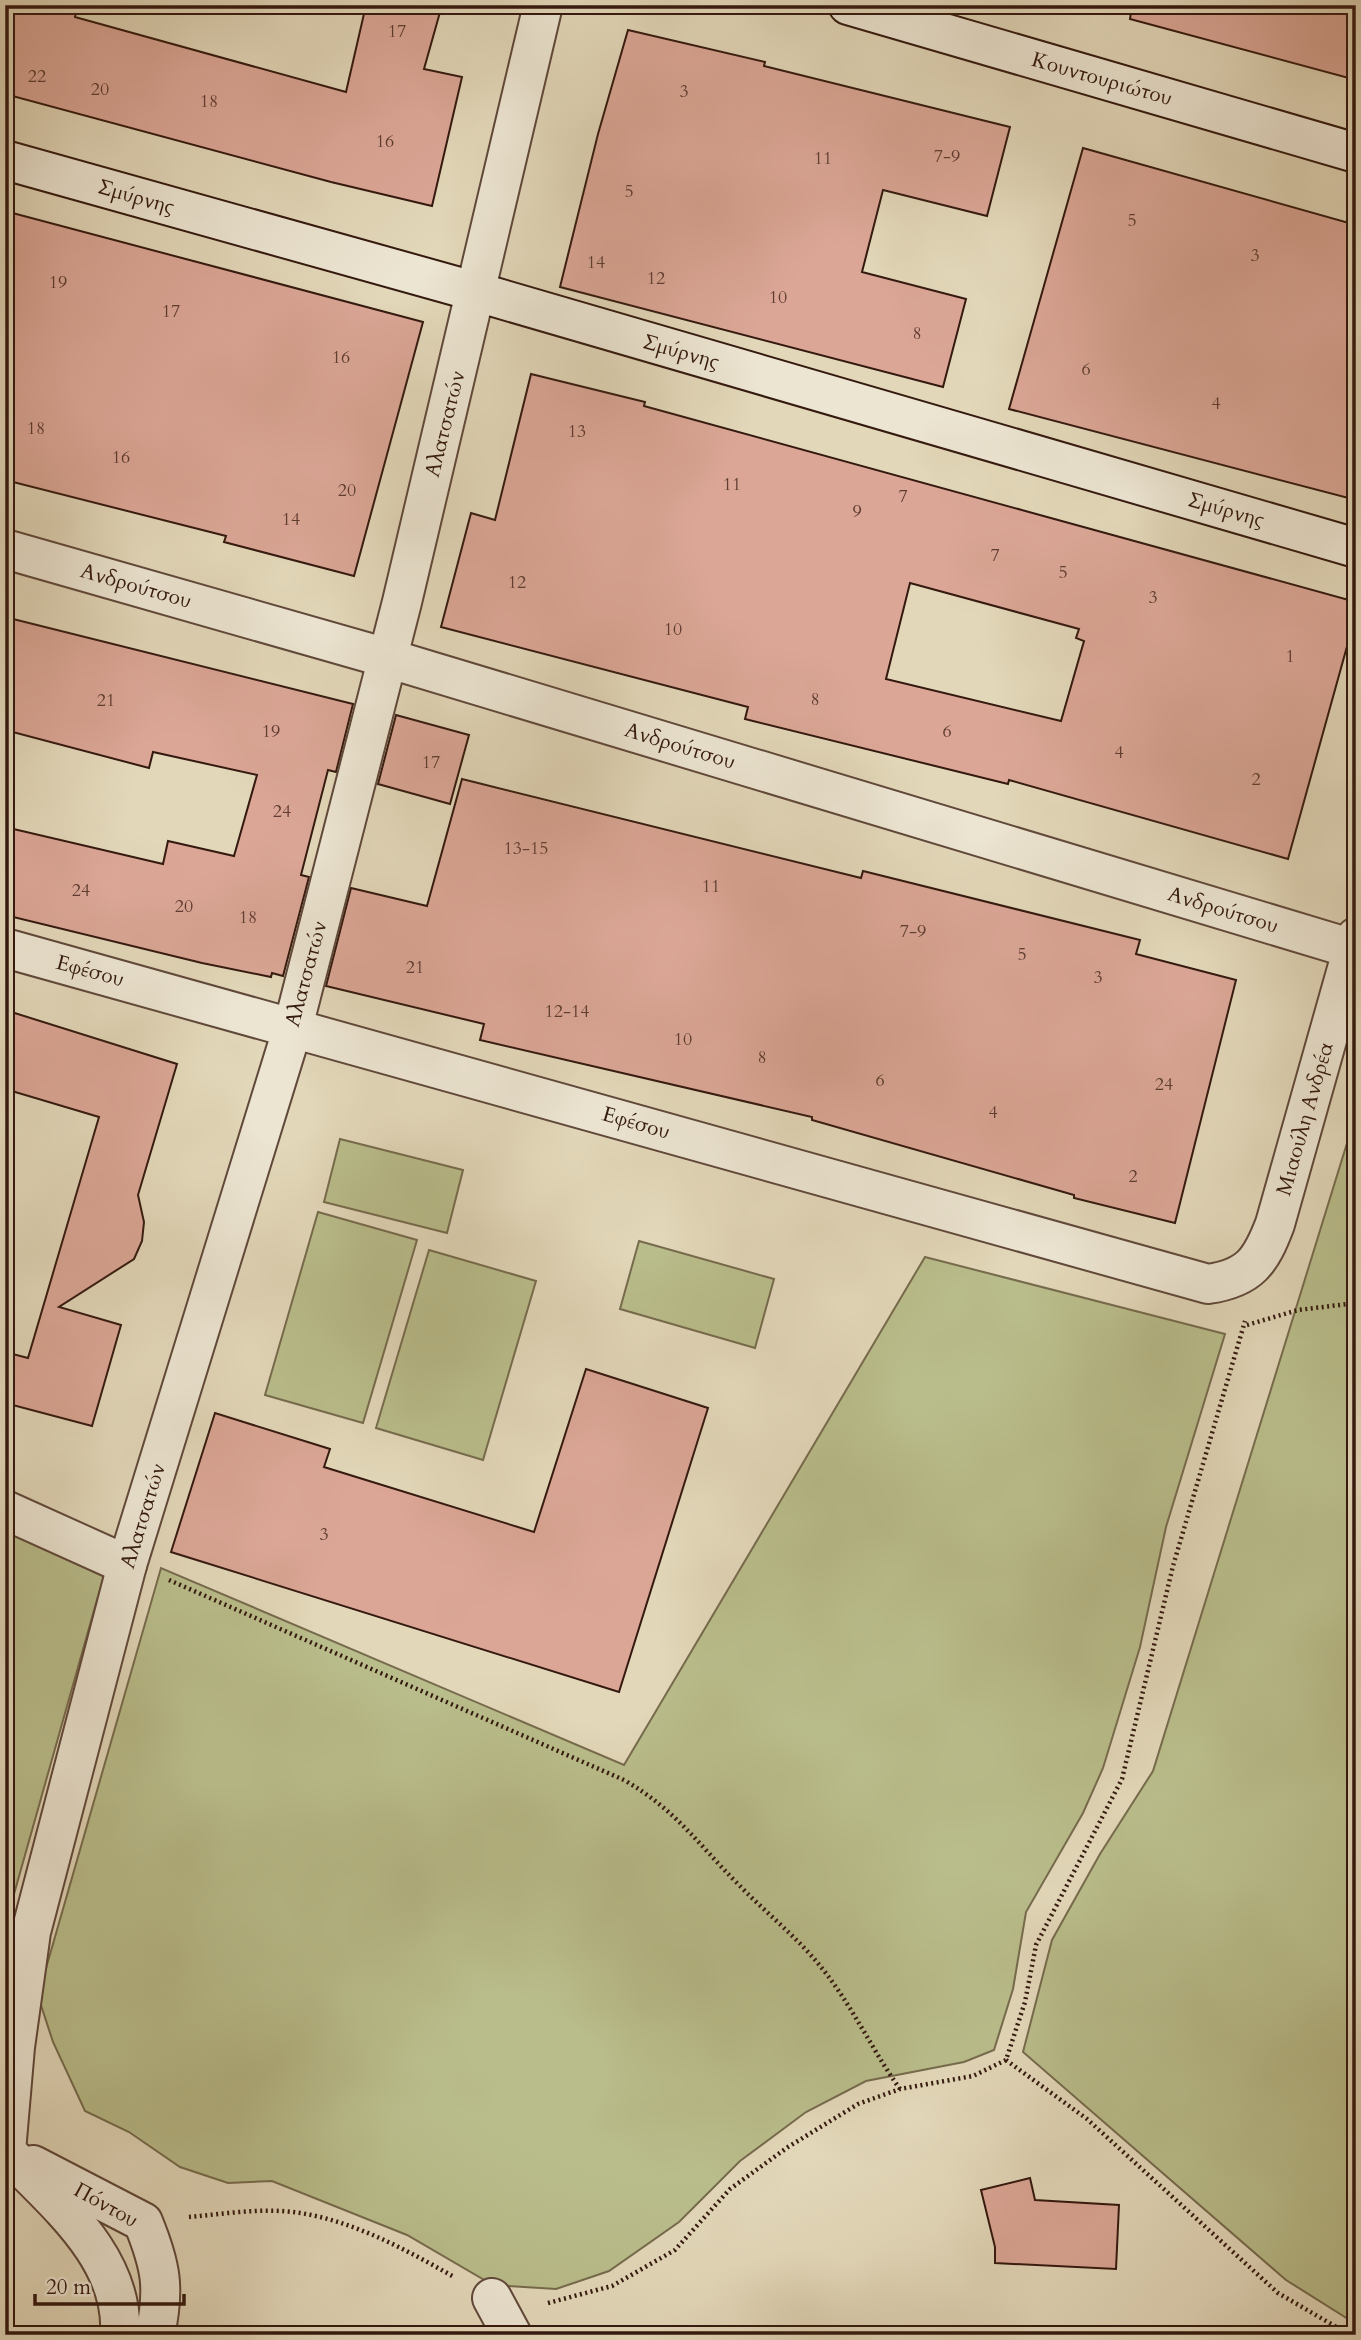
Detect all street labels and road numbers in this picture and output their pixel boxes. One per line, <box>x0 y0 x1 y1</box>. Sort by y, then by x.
street label: Κουντουριώτου <box>1028 45 1176 113</box>
street label: Σμύρνης <box>94 172 178 222</box>
street label: Σμύρνης <box>639 327 723 377</box>
street label: Αλατσατών <box>418 368 472 480</box>
street label: Σμύρνης <box>1184 485 1268 535</box>
street label: Ανδρούτσου <box>77 556 195 616</box>
street label: Ανδρούτσου <box>621 715 739 777</box>
street label: Ανδρούτσου <box>1164 879 1282 941</box>
street label: Αλατσατών <box>278 918 334 1030</box>
street label: Εφέσου <box>53 948 127 994</box>
street label: Μιαούλη Ανδρέα <box>1269 1039 1341 1199</box>
street label: Εφέσου <box>599 1100 673 1146</box>
street label: Αλατσατών <box>113 1460 173 1572</box>
street label: Πόντου <box>69 2176 143 2234</box>

